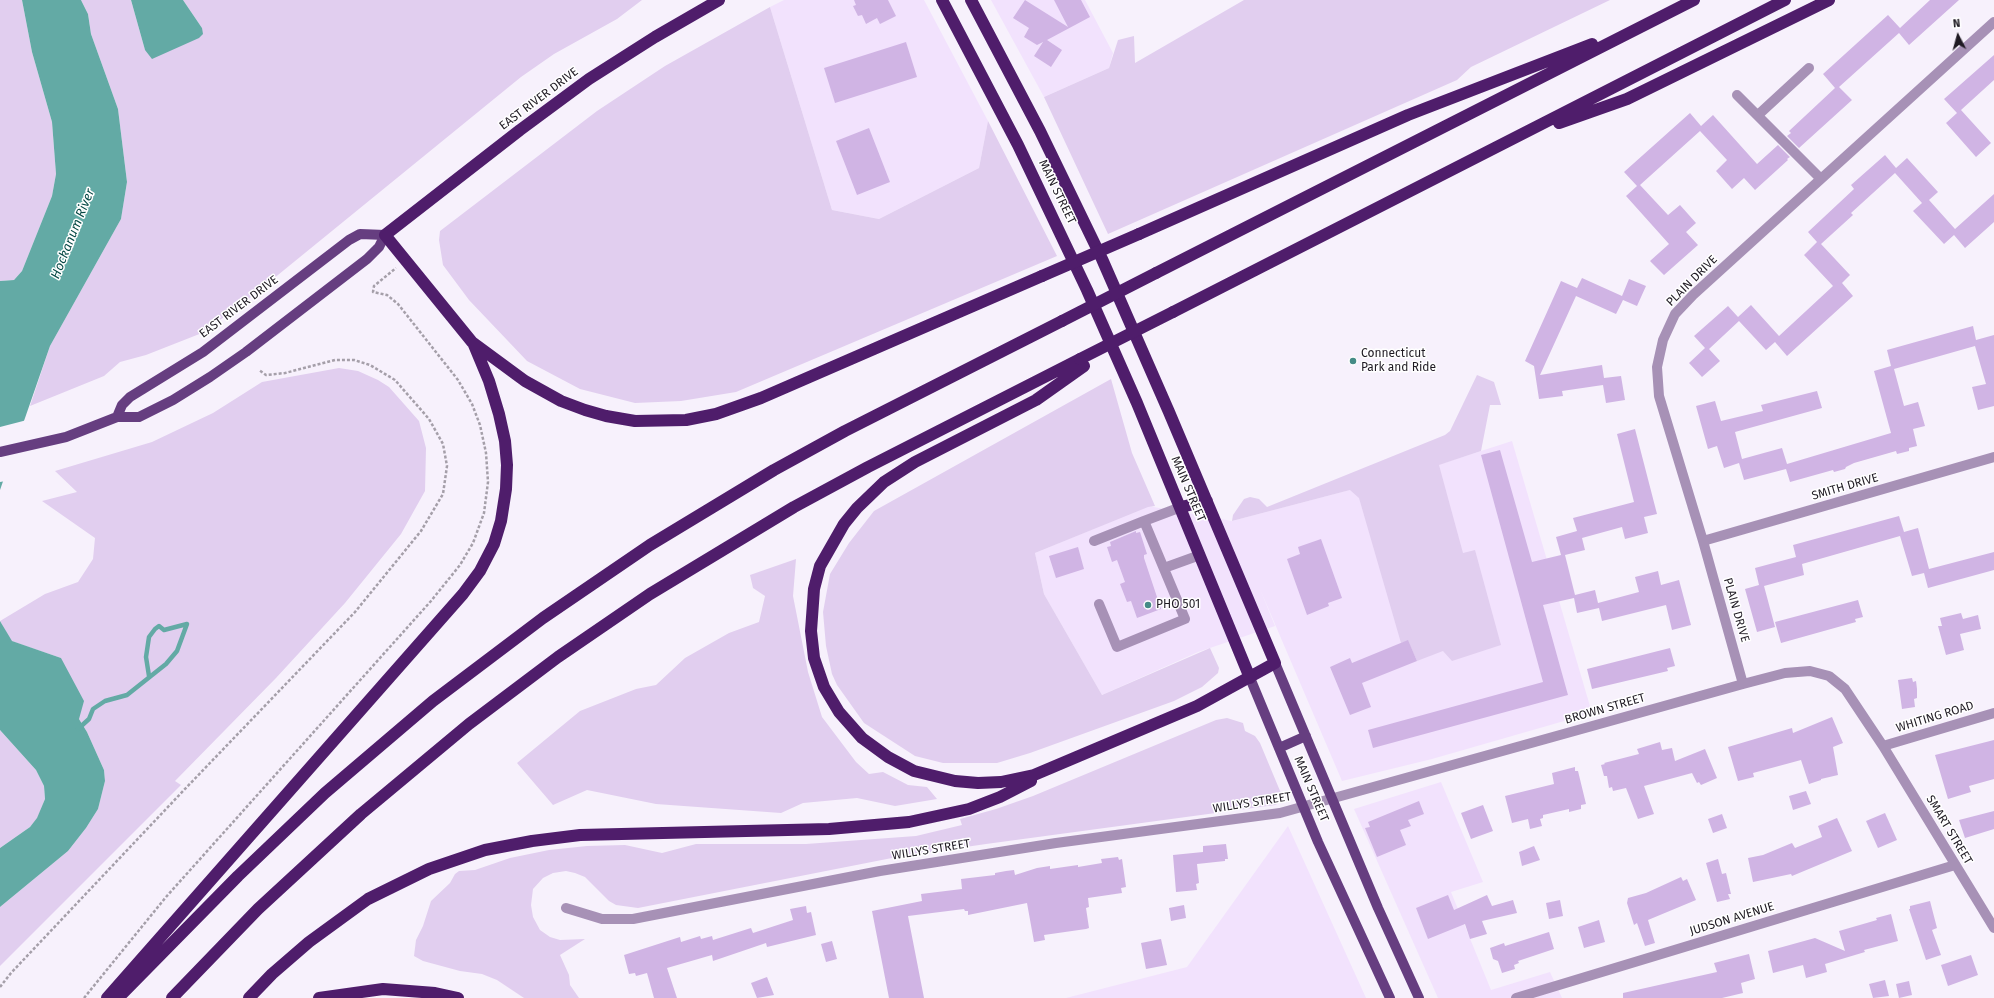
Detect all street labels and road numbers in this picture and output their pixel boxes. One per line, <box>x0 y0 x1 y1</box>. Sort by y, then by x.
street label: EAST RIVER DRIVE <box>497 65 581 133</box>
street label: MAIN STREET <box>1035 157 1079 227</box>
street label: PLAIN DRIVE <box>1663 252 1721 310</box>
street label: EAST RIVER DRIVE <box>197 273 281 341</box>
street label: MAIN STREET <box>1168 454 1208 524</box>
street label: SMITH DRIVE <box>1810 471 1880 503</box>
street label: PLAIN DRIVE <box>1720 576 1752 644</box>
street label: BROWN STREET <box>1563 691 1647 727</box>
street label: WHITING ROAD <box>1895 698 1975 736</box>
street label: MAIN STREET <box>1291 754 1331 824</box>
street label: WILLYS STREET <box>1212 790 1292 816</box>
street label: SMART STREET <box>1923 793 1975 867</box>
street label: WILLYS STREET <box>891 837 971 863</box>
street label: JUDSON AVENUE <box>1688 899 1776 939</box>

